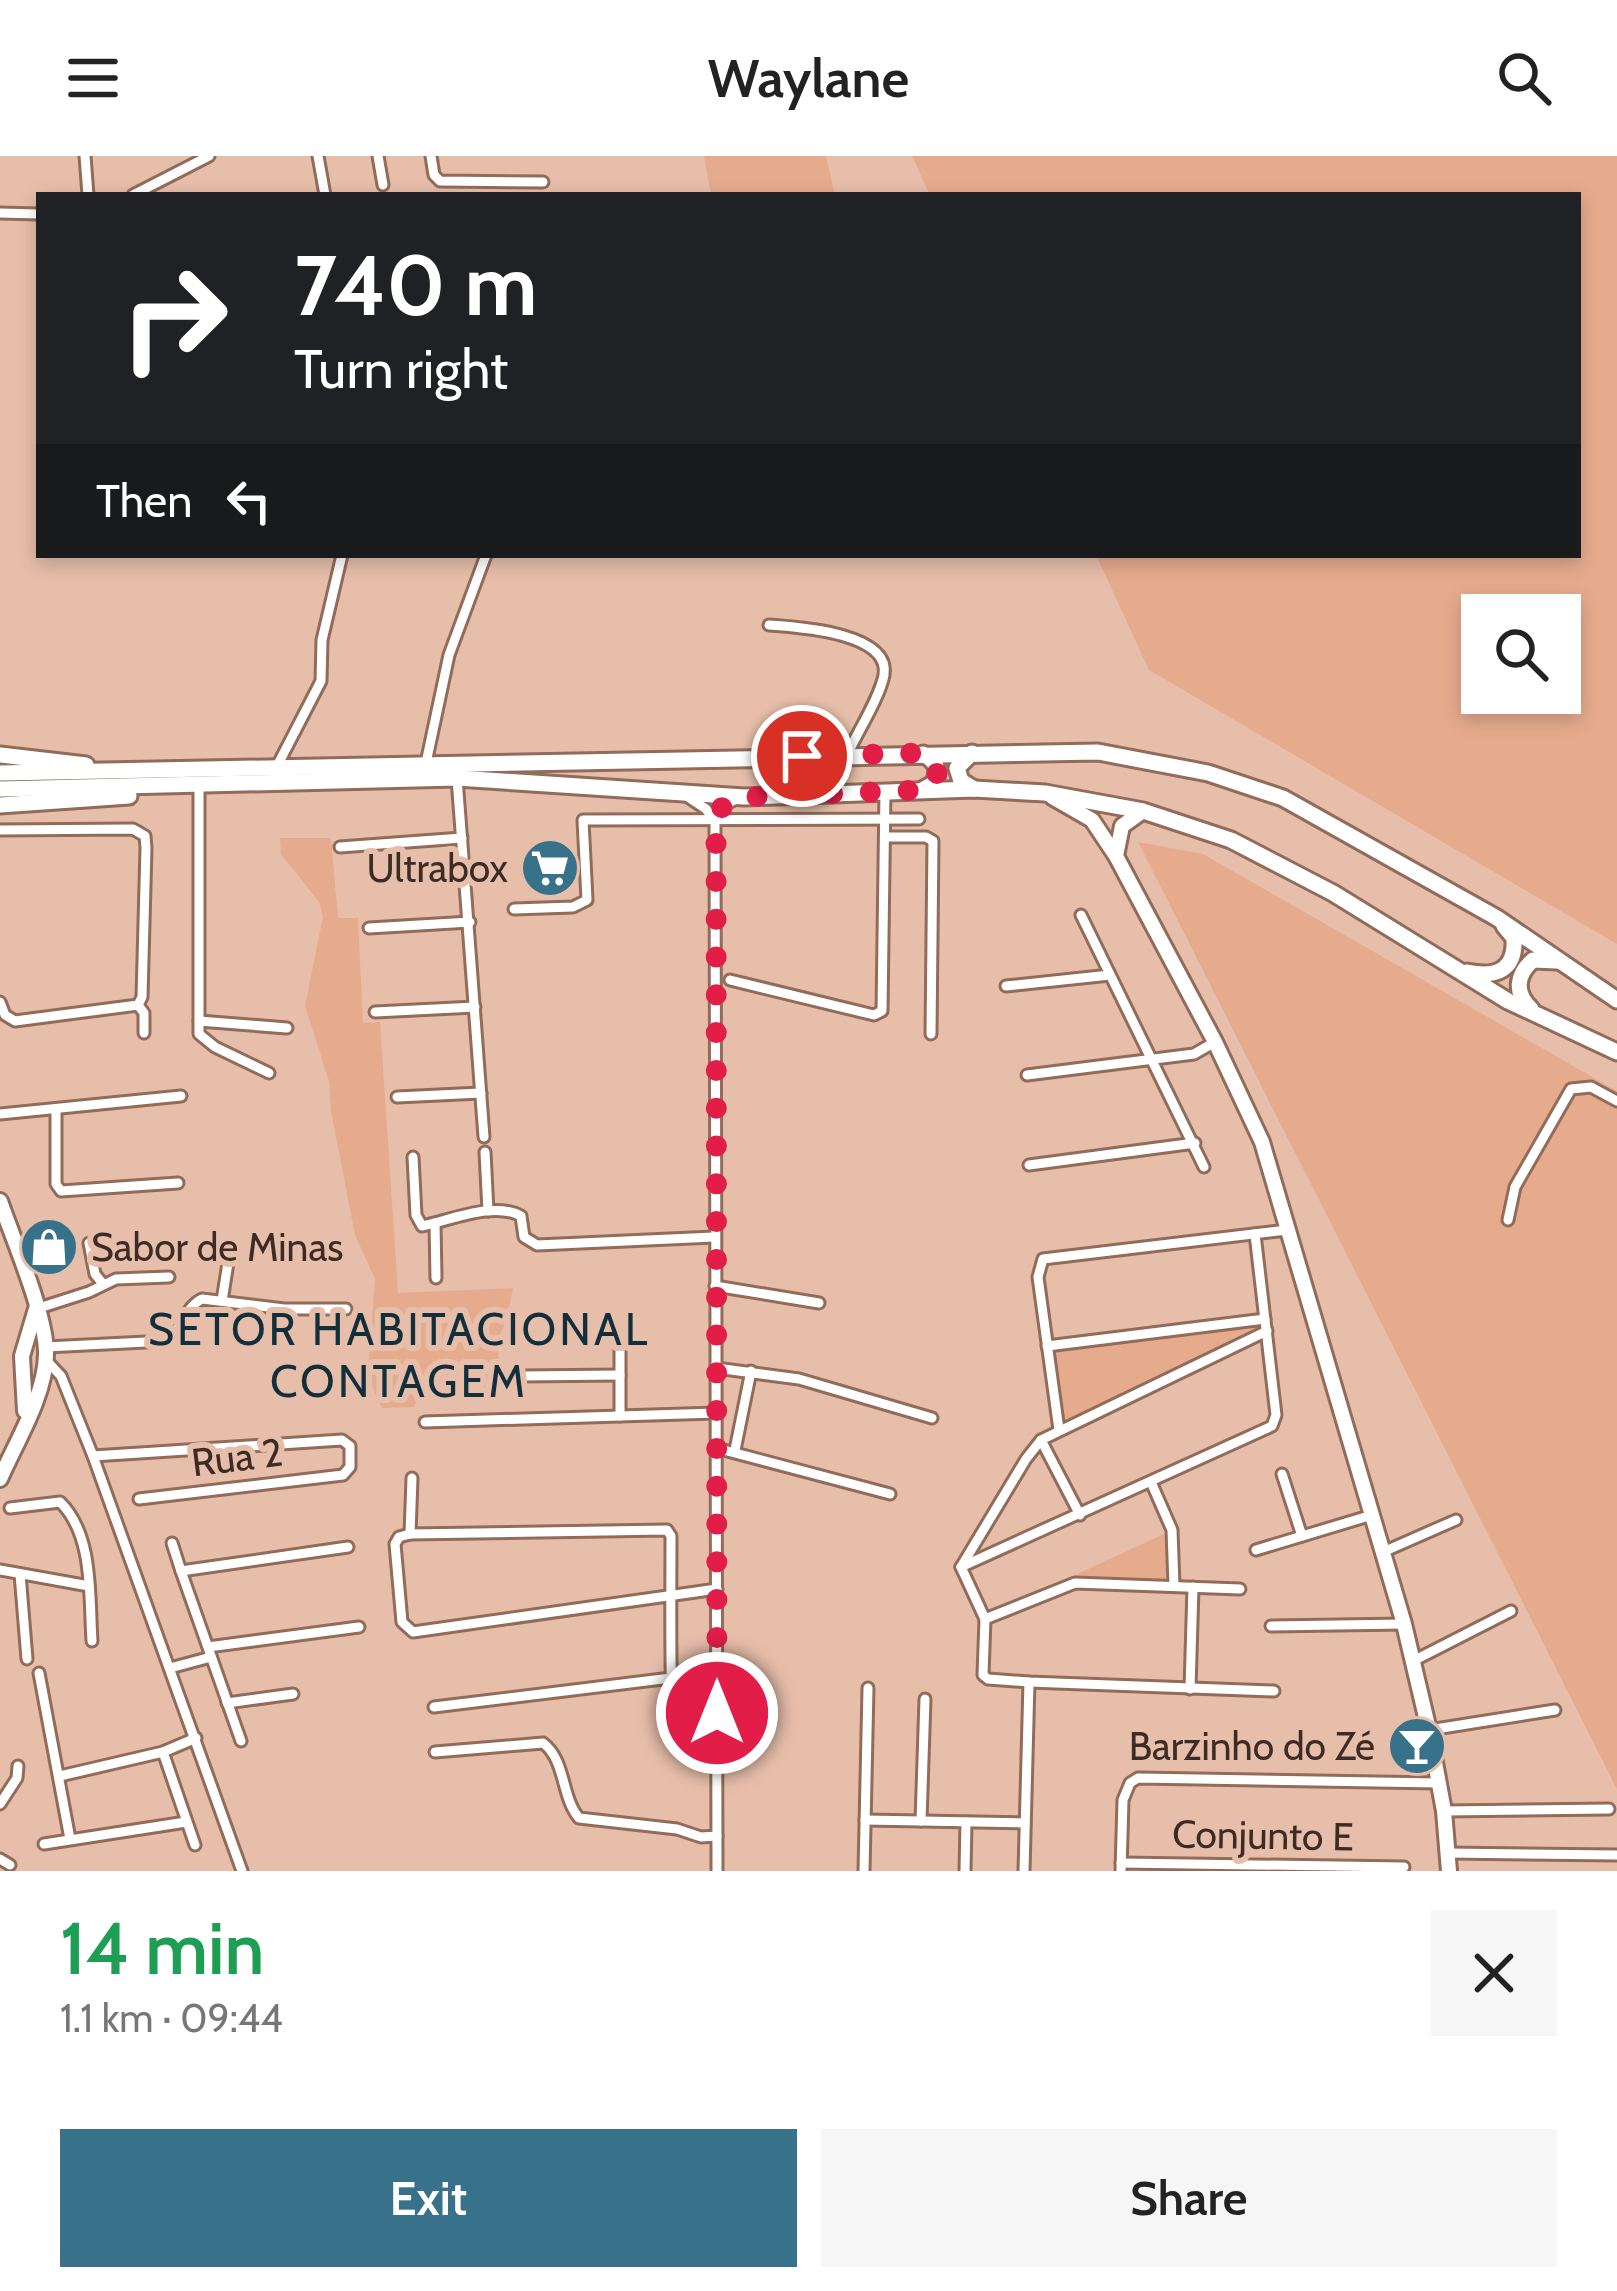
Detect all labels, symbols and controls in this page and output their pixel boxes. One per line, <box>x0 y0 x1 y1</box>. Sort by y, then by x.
icon: menu <box>60 45 126 111</box>
text: Waylane <box>708 45 909 111</box>
icon: search <box>1491 45 1557 111</box>
text: 740 m <box>294 234 537 336</box>
icon: right <box>96 240 252 396</box>
text: Turn right <box>294 336 508 402</box>
icon: left <box>216 468 282 534</box>
text: Then <box>96 474 192 528</box>
map controls <box>1461 594 1581 714</box>
button: search <box>1461 594 1581 714</box>
pin <box>751 705 853 807</box>
icon: arrive <box>769 723 835 789</box>
supermarket icon: Ultrabox <box>519 837 581 899</box>
place label: Ultrabox <box>366 844 509 892</box>
shop icon: Sabor de Minas <box>18 1216 80 1278</box>
place label: Sabor de Minas <box>91 1223 343 1271</box>
district label: SETOR HABITACIONAL CONTAGEM <box>148 1302 650 1408</box>
street label: Rua 2 <box>189 1428 285 1486</box>
position arrow <box>654 1650 780 1776</box>
bar icon: Barzinho do Zé <box>1386 1715 1448 1777</box>
place label: Barzinho do Zé <box>1129 1722 1375 1770</box>
street label: Conjunto E <box>1172 1809 1354 1861</box>
text: 14 min <box>60 1905 265 1992</box>
button: close <box>1431 1910 1557 2036</box>
text: 1.1 km · 09:44 <box>60 1994 283 2042</box>
button: Exit <box>60 2129 797 2267</box>
button: Share <box>821 2129 1557 2267</box>

